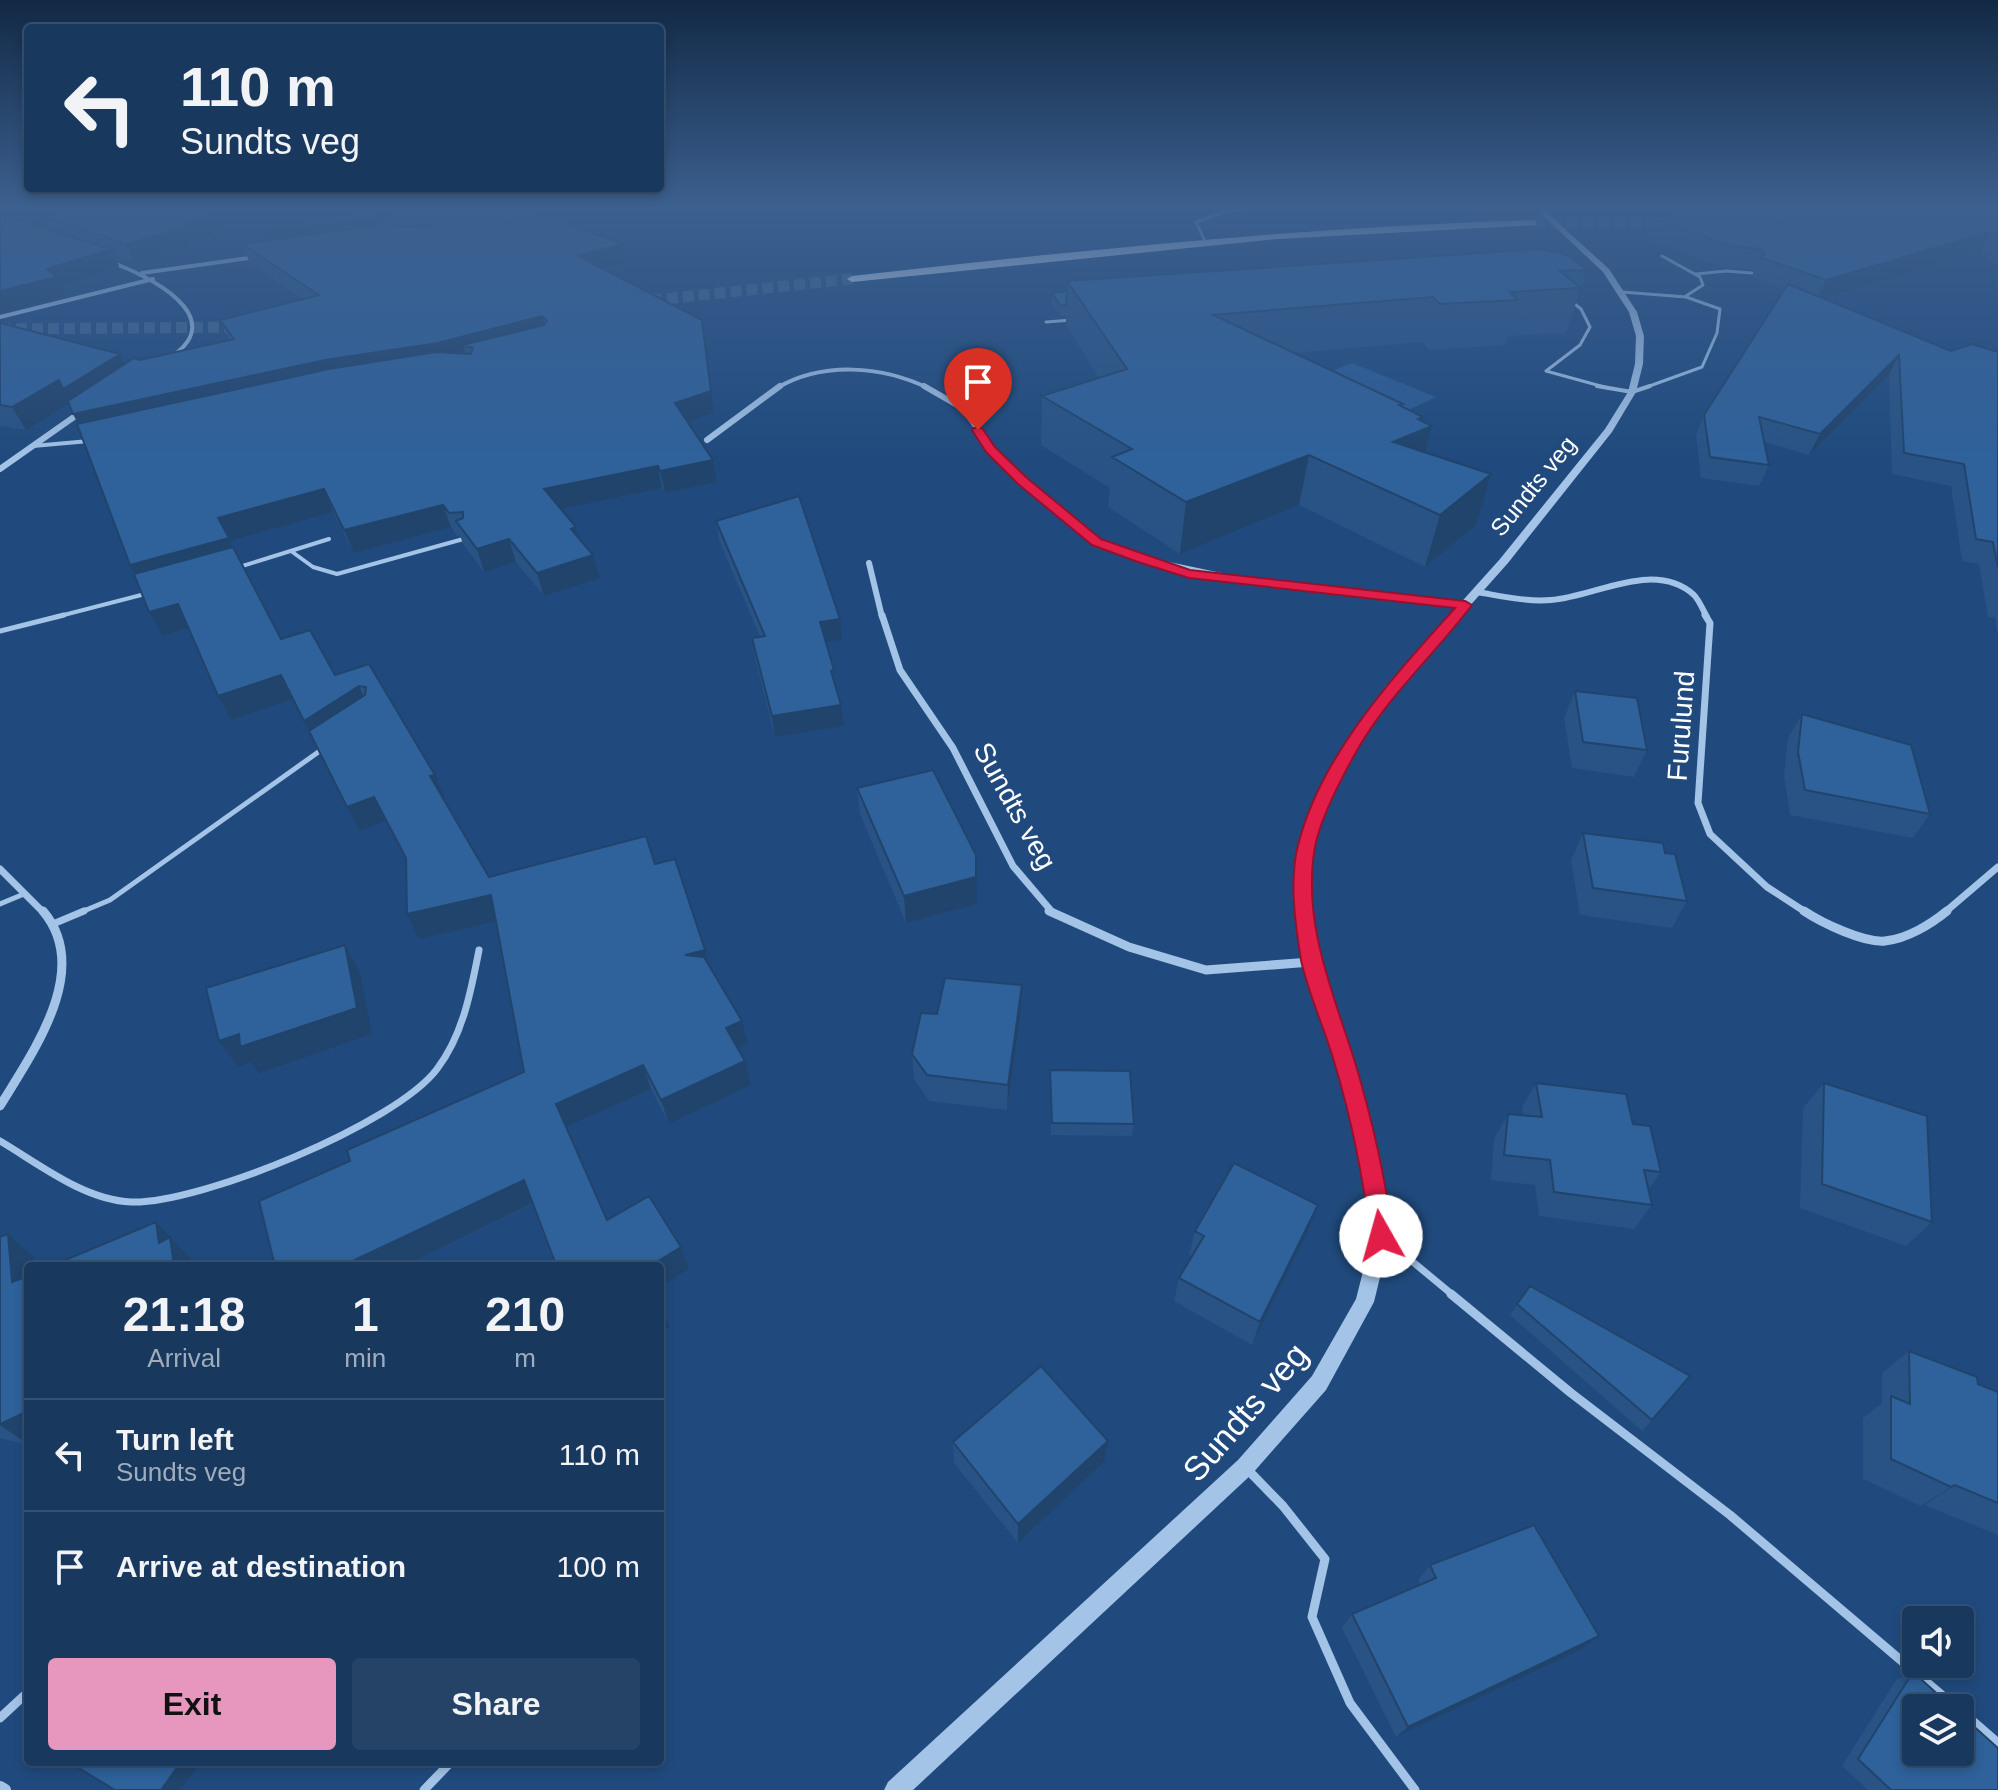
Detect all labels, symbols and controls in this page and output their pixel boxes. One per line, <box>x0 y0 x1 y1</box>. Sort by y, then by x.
text: 110 m <box>180 55 336 118</box>
icon: left <box>48 56 152 160</box>
text: Sundts veg <box>180 121 360 162</box>
pin <box>944 348 1012 430</box>
icon: arrive <box>956 360 1000 404</box>
street label: Sundts veg <box>1485 431 1581 541</box>
street label: Furulund <box>1662 670 1700 782</box>
street label: Sundts veg <box>967 737 1063 875</box>
position arrow <box>1339 1194 1423 1278</box>
text: 21:18 <box>123 1288 246 1341</box>
text: 1 <box>352 1288 379 1341</box>
text: 210 <box>485 1288 565 1341</box>
street label: Sundts veg <box>1175 1335 1315 1489</box>
text: Arrival <box>147 1343 221 1373</box>
text: min <box>344 1343 386 1373</box>
text: m <box>514 1343 536 1373</box>
text: Turn left <box>116 1423 234 1456</box>
icon: left <box>48 1433 92 1477</box>
text: 110 m <box>559 1438 640 1471</box>
text: Sundts veg <box>116 1457 246 1487</box>
icon: arrive <box>48 1545 92 1589</box>
text: Arrive at destination <box>116 1550 406 1583</box>
text: 100 m <box>557 1550 640 1583</box>
map controls <box>1902 1606 1974 1766</box>
button: sound <box>1902 1606 1974 1678</box>
button: Exit <box>48 1658 336 1750</box>
button: Share <box>352 1658 640 1750</box>
button: layers <box>1902 1694 1974 1766</box>

